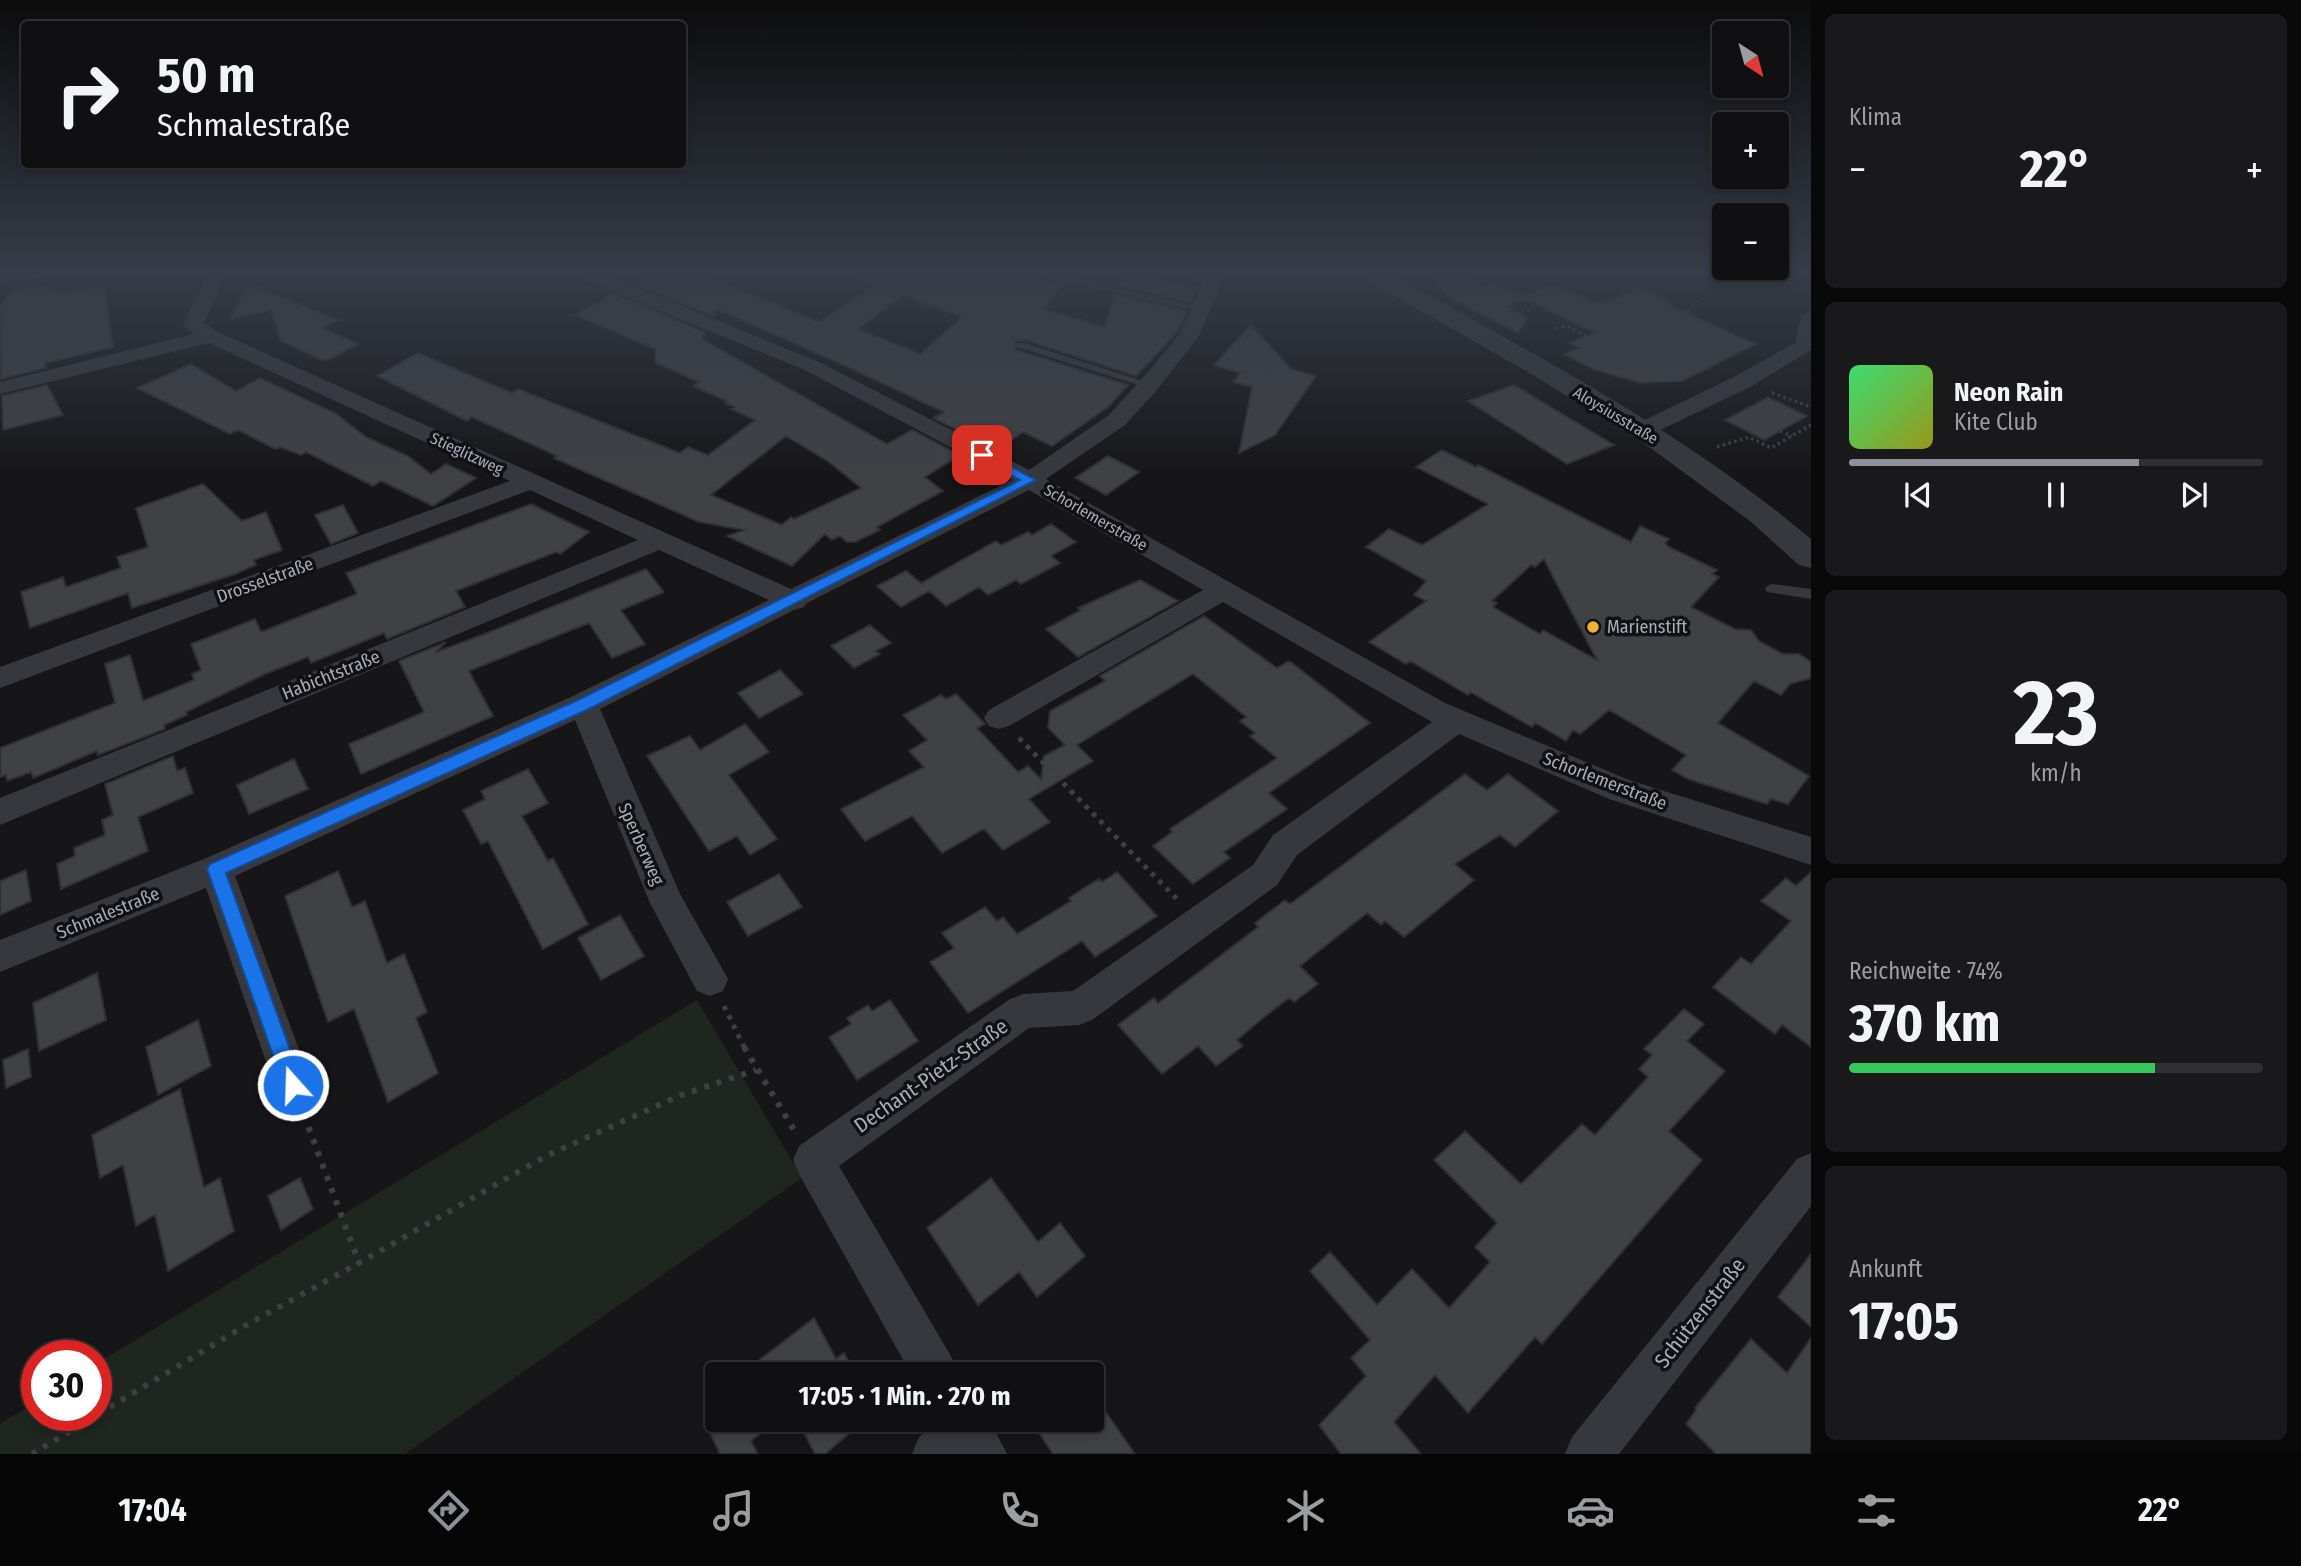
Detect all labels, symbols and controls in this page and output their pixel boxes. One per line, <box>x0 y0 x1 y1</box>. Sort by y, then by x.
north arrow <box>1712 21 1788 98</box>
map controls <box>1712 21 1789 280</box>
text: 50 m <box>157 46 255 105</box>
icon: right <box>42 49 133 140</box>
text: Klima <box>1849 103 1902 131</box>
text: Schmalestraße <box>157 106 350 144</box>
button: + <box>1712 112 1789 189</box>
text: 22° <box>2020 138 2092 201</box>
text: − <box>1849 147 1866 193</box>
text: + <box>2246 147 2263 193</box>
button: − <box>1712 203 1789 280</box>
text: Neon Rain <box>1954 377 2063 408</box>
street label: Aloysiusstraße <box>1570 383 1662 448</box>
text: Kite Club <box>1954 408 2038 436</box>
pin <box>952 425 1012 485</box>
street label: Stieglitzweg <box>427 428 507 479</box>
icon: arrive <box>963 436 1001 474</box>
icon: previous <box>1899 476 1937 514</box>
icon: pause <box>2037 476 2075 514</box>
icon: next <box>2175 476 2213 514</box>
street label: Schorlemerstraße <box>1041 480 1151 555</box>
street label: Drosselstraße <box>214 552 316 608</box>
place label: Marienstift <box>1607 616 1687 638</box>
marker: Marienstift <box>1585 619 1601 635</box>
street label: Habichtstraße <box>279 645 383 705</box>
text: 23 <box>2013 659 2099 768</box>
street label: Schorlemerstraße <box>1540 747 1670 815</box>
text: km/h <box>2030 759 2082 787</box>
street label: Sperberweg <box>613 800 669 889</box>
street label: Schmalestraße <box>53 882 163 944</box>
text: Reichweite · 74% <box>1849 957 2003 985</box>
text: 370 km <box>1849 992 2000 1055</box>
street label: Dechant-Pietz-Straße <box>849 1013 1013 1139</box>
position arrow <box>256 1048 330 1122</box>
street label: Schützenstraße <box>1649 1253 1751 1373</box>
text: Ankunft <box>1849 1255 1923 1283</box>
text: 17:05 <box>1849 1290 1959 1353</box>
speed limit sign: 30 <box>21 1340 112 1431</box>
text: 17:05 · 1 Min. · 270 m <box>798 1381 1011 1412</box>
icon: directions <box>424 1486 473 1535</box>
icon: music <box>709 1486 758 1535</box>
icon: phone <box>995 1486 1044 1535</box>
icon: climate <box>1281 1486 1330 1535</box>
icon: car <box>1566 1486 1615 1535</box>
icon: filters <box>1852 1486 1901 1535</box>
text: 17:04 <box>118 1491 187 1529</box>
text: 22° <box>2138 1491 2183 1529</box>

